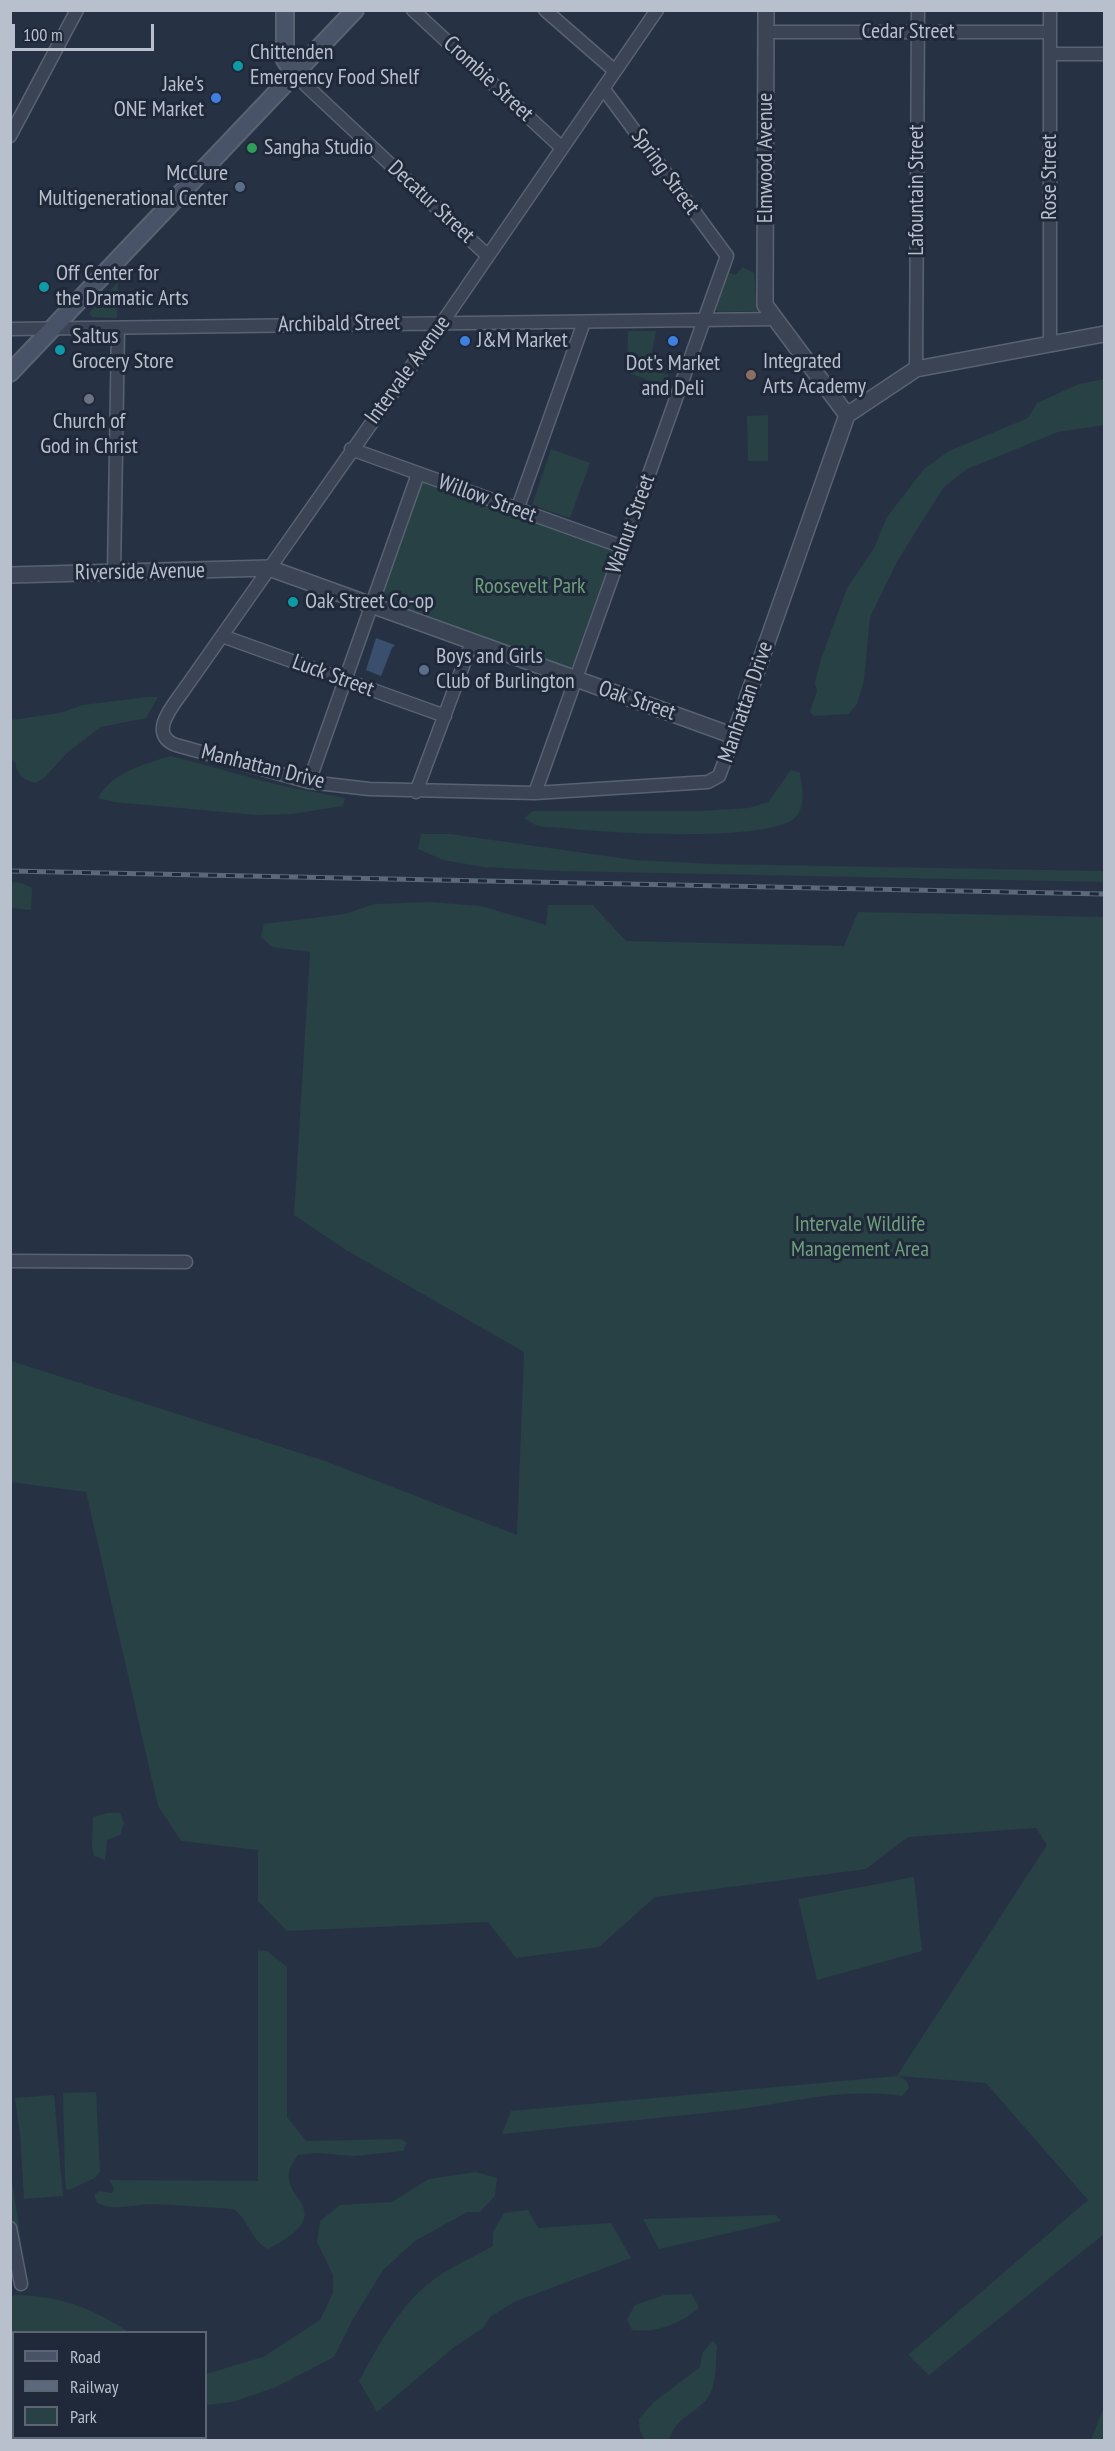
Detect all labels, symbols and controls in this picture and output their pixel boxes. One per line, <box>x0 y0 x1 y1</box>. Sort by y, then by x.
scale bar <box>15 12 158 50</box>
street label: Cedar Street <box>861 19 955 45</box>
text: 100 m <box>23 23 63 46</box>
street label: Crombie Street <box>438 31 538 127</box>
place label: Chittenden Emergency Food Shelf <box>250 40 419 92</box>
marker: Chittenden Emergency Food Shelf <box>231 59 245 73</box>
place label: Jake's ONE Market <box>114 72 204 124</box>
marker: Jake's ONE Market <box>209 91 223 105</box>
street label: Elmwood Avenue <box>753 93 779 223</box>
street label: Spring Street <box>625 124 705 220</box>
street label: Lafountain Street <box>904 124 930 256</box>
street label: Rose Street <box>1037 134 1063 220</box>
place label: Sangha Studio <box>264 135 373 161</box>
marker: Sangha Studio <box>245 141 259 155</box>
street label: Decatur Street <box>382 155 480 249</box>
place label: McClure Multigenerational Center <box>39 161 228 212</box>
marker: McClure Multigenerational Center <box>233 180 247 194</box>
place label: Off Center for the Dramatic Arts <box>56 261 189 312</box>
marker: Off Center for the Dramatic Arts <box>37 280 51 294</box>
street label: Archibald Street <box>278 310 400 338</box>
street label: Intervale Avenue <box>360 311 456 429</box>
place label: Saltus Grocery Store <box>72 324 174 376</box>
place label: J&M Market <box>477 328 568 354</box>
marker: J&M Market <box>458 334 472 348</box>
marker: Dot's Market and Deli <box>666 334 680 348</box>
marker: Saltus Grocery Store <box>53 343 67 357</box>
place label: Integrated Arts Academy <box>763 349 866 400</box>
place label: Dot's Market and Deli <box>626 351 720 402</box>
marker: Integrated Arts Academy <box>744 368 758 382</box>
marker: Church of God in Christ <box>82 392 96 406</box>
place label: Church of God in Christ <box>40 409 138 460</box>
street label: Willow Street <box>434 469 540 529</box>
street label: Walnut Street <box>601 471 661 577</box>
street label: Riverside Avenue <box>75 558 205 586</box>
park label: Roosevelt Park <box>474 574 586 600</box>
place label: Oak Street Co-op <box>305 589 434 615</box>
marker: Oak Street Co-op <box>286 595 300 609</box>
street label: Manhattan Drive <box>713 638 779 766</box>
place label: Boys and Girls Club of Burlington <box>436 644 575 696</box>
street label: Luck Street <box>289 649 377 703</box>
marker: Boys and Girls Club of Burlington <box>417 663 431 677</box>
street label: Oak Street <box>595 676 679 726</box>
street label: Manhattan Drive <box>199 739 327 795</box>
park label: Intervale Wildlife Management Area <box>791 1212 929 1264</box>
legend <box>12 2331 207 2439</box>
text: Road <box>70 2345 101 2368</box>
text: Railway <box>70 2375 119 2398</box>
text: Park <box>70 2405 97 2428</box>

